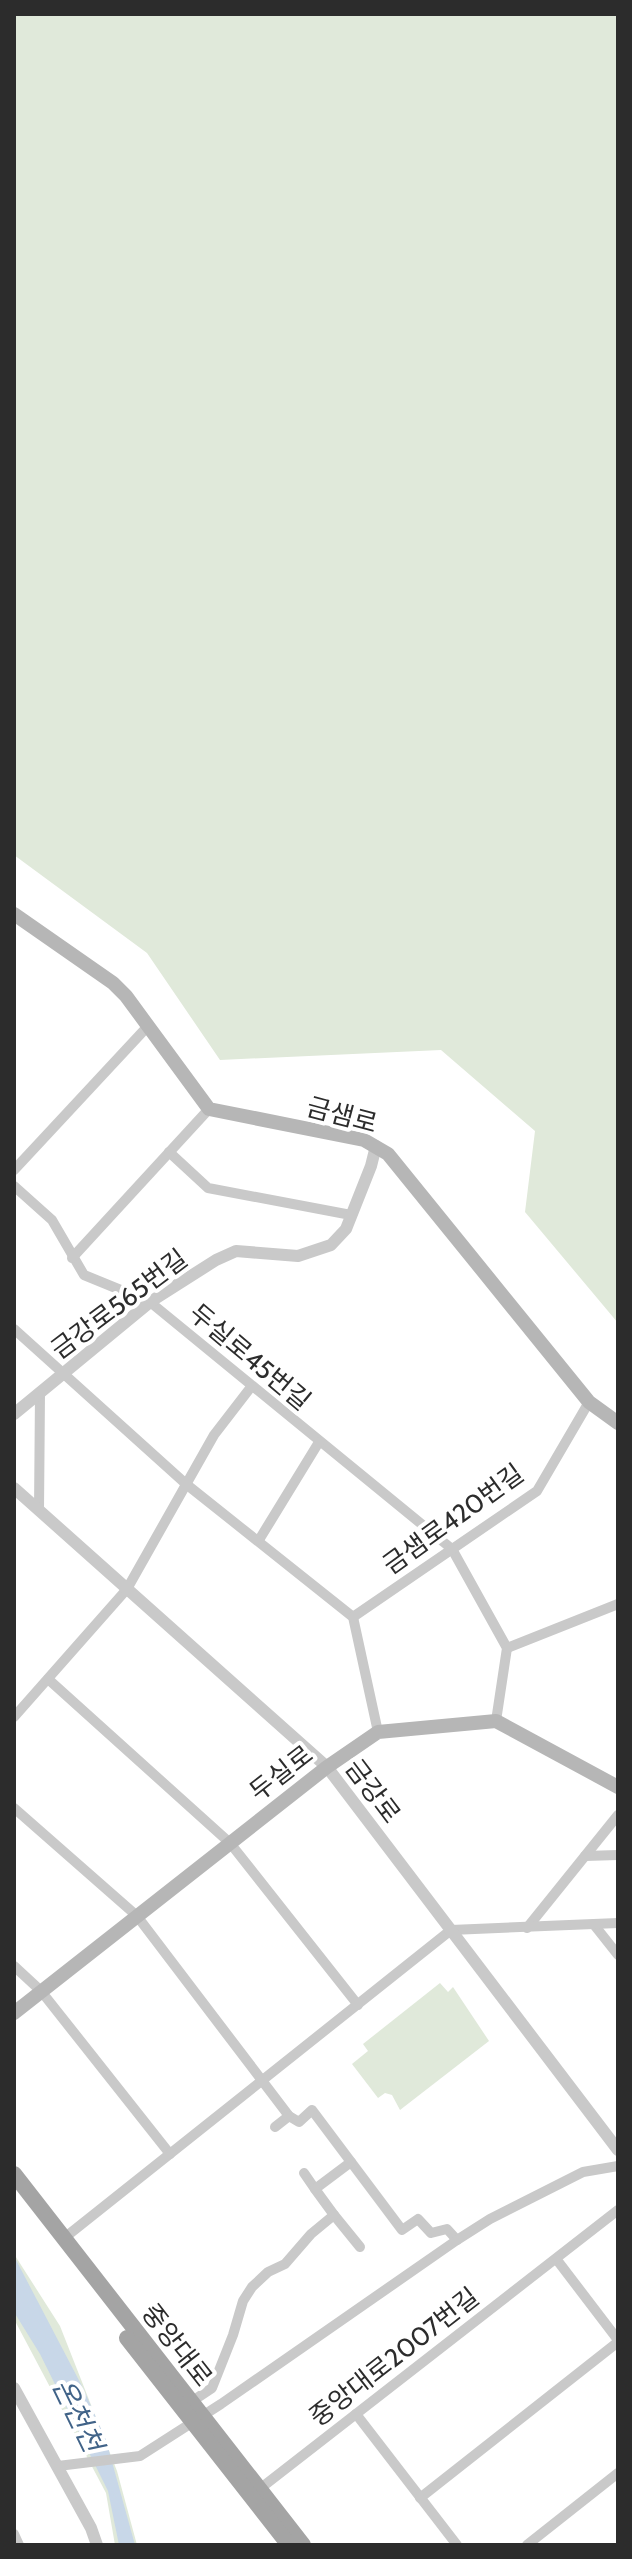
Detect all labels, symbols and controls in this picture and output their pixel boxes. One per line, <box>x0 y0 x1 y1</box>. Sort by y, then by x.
street label: 금샘로 <box>303 1090 381 1140</box>
street label: 금강로565번길 <box>44 1242 194 1366</box>
street label: 두실로45번길 <box>183 1297 317 1417</box>
street label: 금샘로420번길 <box>376 1457 530 1581</box>
street label: 두실로 <box>243 1738 319 1808</box>
street label: 금강로 <box>339 1753 407 1829</box>
street label: 중앙대로2007번길 <box>303 2281 485 2433</box>
street label: 중앙대로 <box>135 2297 219 2393</box>
water label: 온천천 <box>46 2373 112 2460</box>

